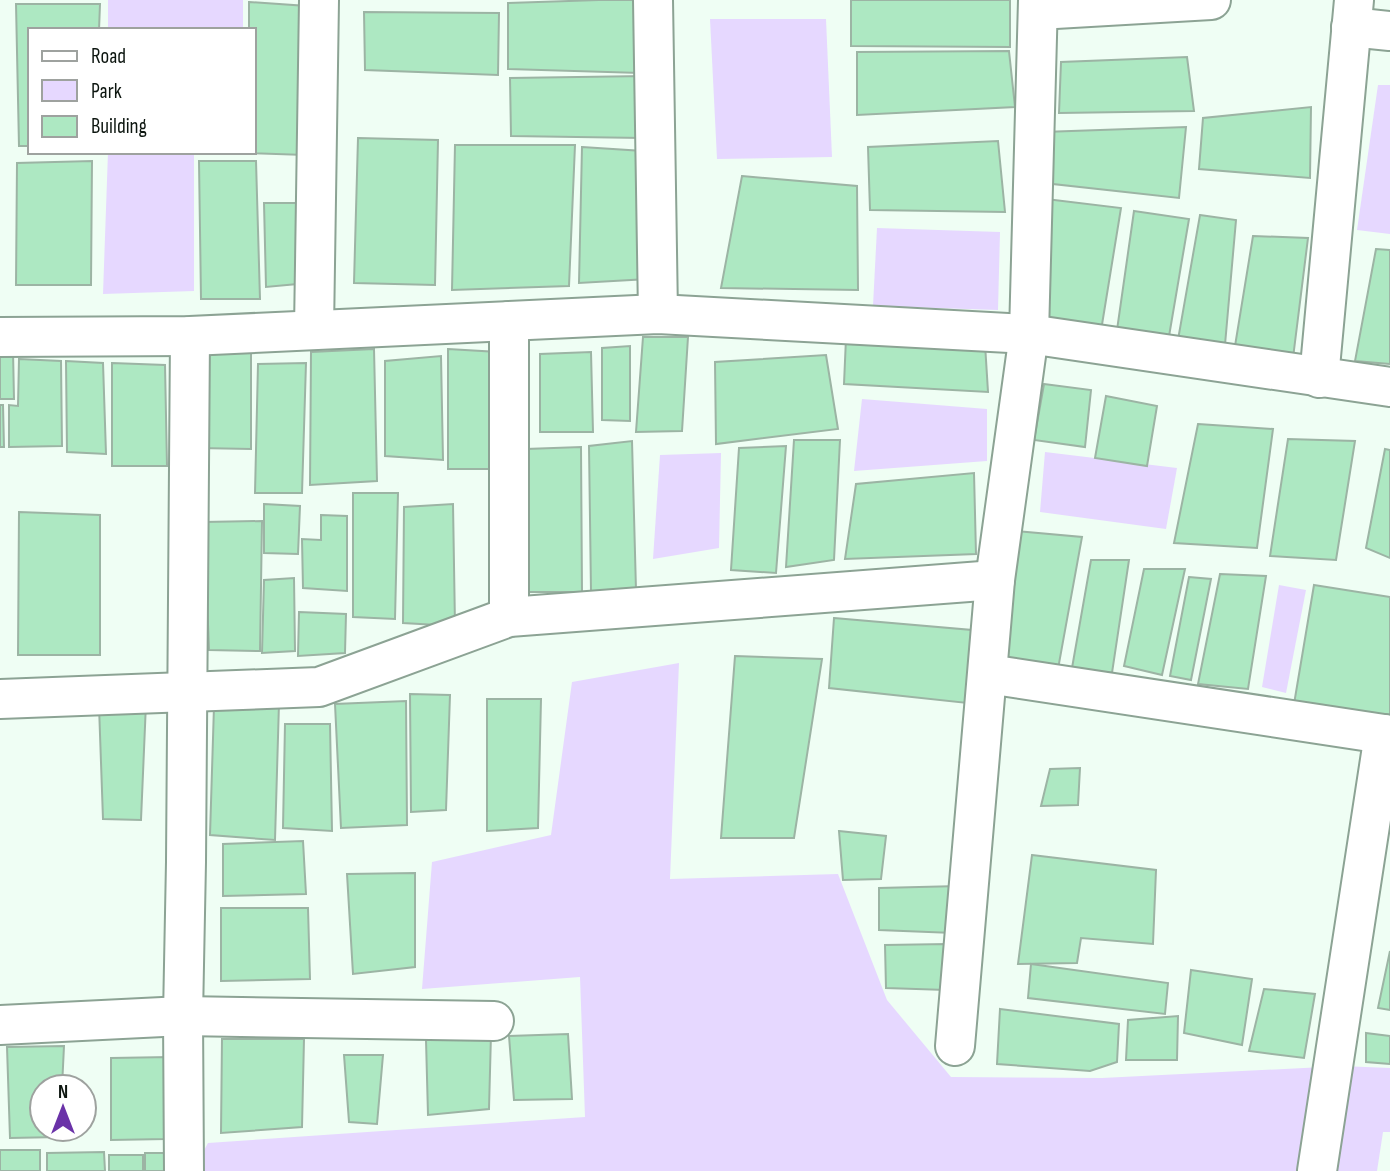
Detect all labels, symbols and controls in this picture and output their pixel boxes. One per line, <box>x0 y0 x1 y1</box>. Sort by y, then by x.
legend <box>28 28 256 154</box>
text: Road <box>91 44 126 69</box>
text: Park <box>91 79 122 104</box>
text: Building <box>91 114 147 139</box>
north arrow <box>28 1073 98 1143</box>
text: N <box>58 1081 68 1104</box>

